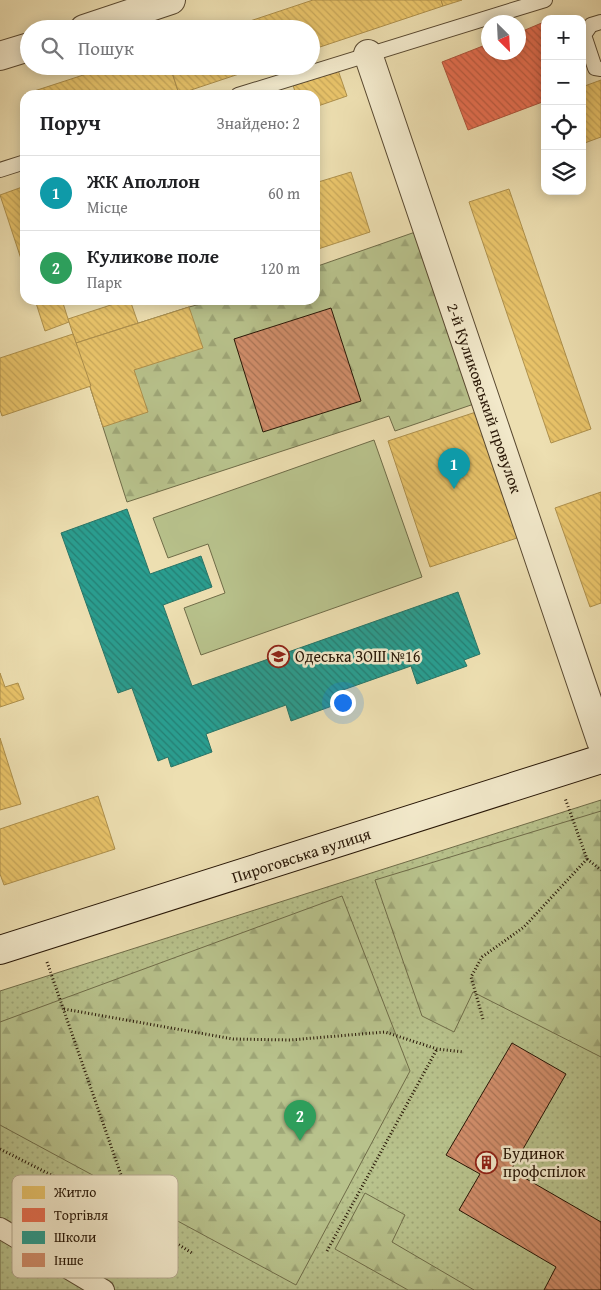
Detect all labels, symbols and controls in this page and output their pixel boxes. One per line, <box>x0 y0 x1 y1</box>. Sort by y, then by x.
north arrow <box>481 15 526 60</box>
map controls <box>541 15 586 195</box>
button: + <box>541 15 586 60</box>
search box <box>20 20 320 75</box>
icon: search <box>38 34 66 62</box>
text: Пошук <box>78 34 134 62</box>
button: − <box>541 60 586 105</box>
button: locate <box>541 105 586 150</box>
text: Поруч <box>40 107 101 138</box>
text: Знайдено: 2 <box>217 111 300 135</box>
button: layers <box>541 150 586 195</box>
text: ЖК Аполлон <box>87 167 200 195</box>
text: 1 <box>52 181 60 205</box>
text: 60 m <box>268 181 300 205</box>
text: Місце <box>87 195 128 219</box>
text: Куликове поле <box>87 242 219 270</box>
text: 2 <box>52 256 60 280</box>
text: 120 m <box>260 256 300 280</box>
text: Парк <box>87 270 122 294</box>
street label: 2-й Куликовський провулок <box>441 300 529 497</box>
pin: 1 <box>438 448 470 489</box>
school or university icon: Одеська ЗОШ №16 <box>267 644 291 668</box>
place label: Одеська ЗОШ №16 <box>295 644 421 668</box>
your location <box>330 690 356 716</box>
street label: Пироговська вулиця <box>228 821 374 889</box>
pin: 2 <box>284 1100 316 1141</box>
place label: Будинок профспілок <box>503 1141 586 1183</box>
building icon: Будинок профспілок <box>475 1150 499 1174</box>
legend <box>12 1175 178 1278</box>
text: Житло <box>53 1182 96 1202</box>
text: Торгівля <box>54 1205 108 1225</box>
text: Школи <box>54 1227 96 1247</box>
text: Інше <box>54 1250 84 1270</box>

